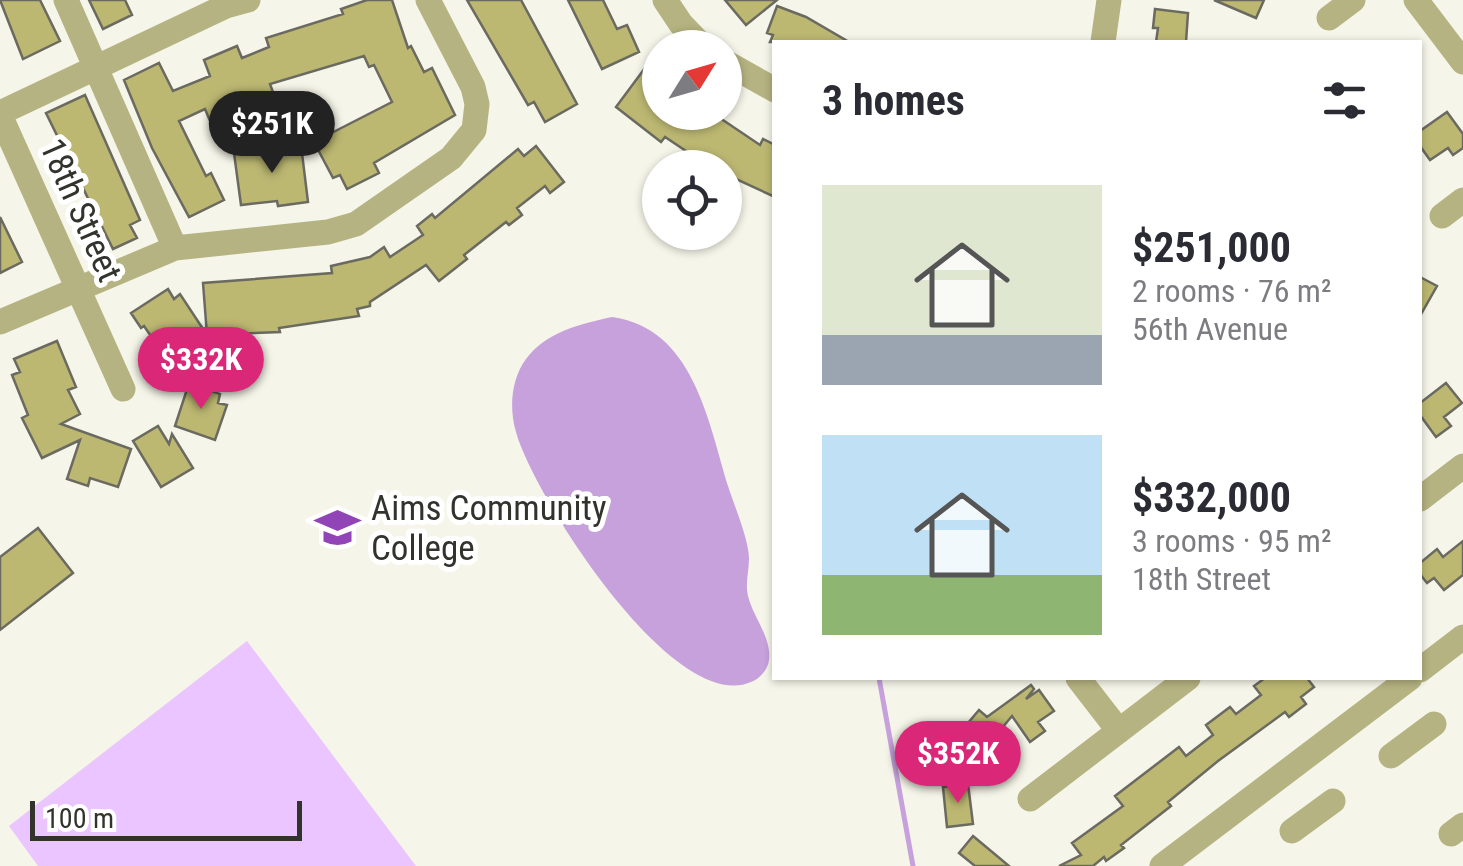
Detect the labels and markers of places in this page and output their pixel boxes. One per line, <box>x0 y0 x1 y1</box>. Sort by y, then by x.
pin: $251K <box>202 91 342 176</box>
pin: $332K <box>131 327 271 412</box>
place label: Aims Community College <box>371 488 607 569</box>
school or university icon: Aims Community College <box>314 504 362 552</box>
pin: $352K <box>888 721 1028 806</box>

